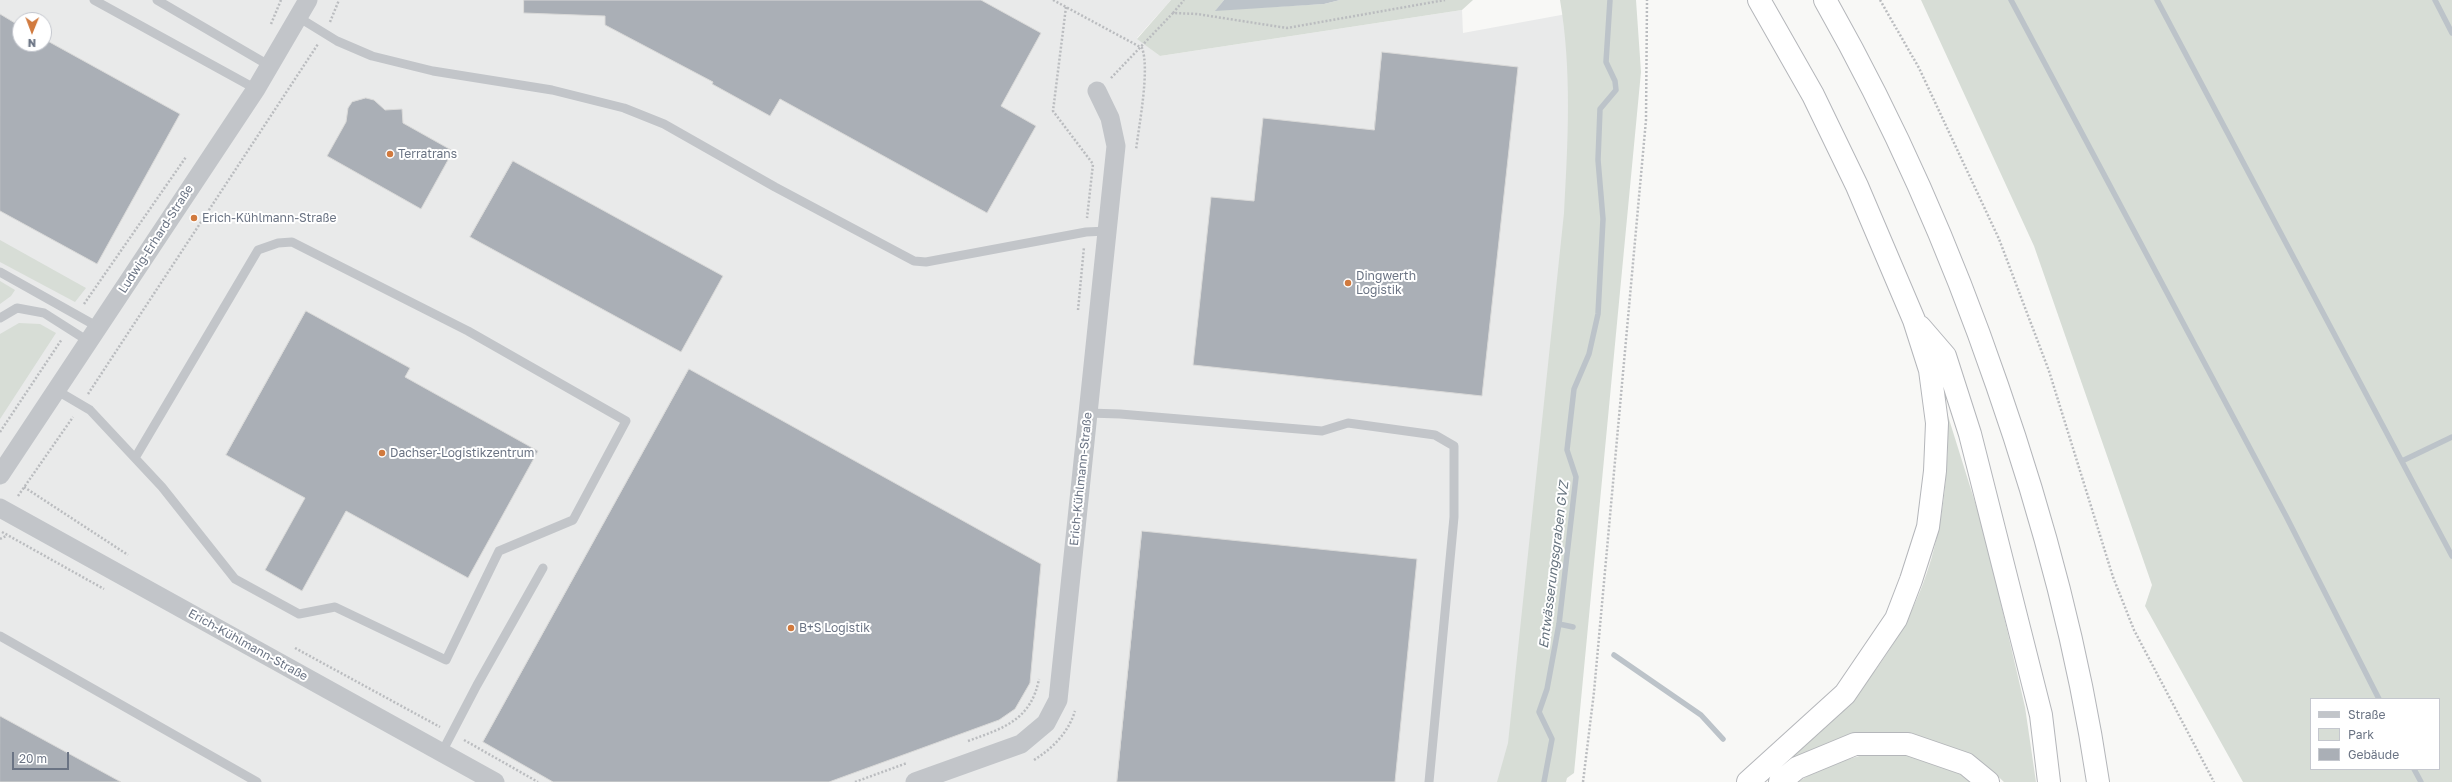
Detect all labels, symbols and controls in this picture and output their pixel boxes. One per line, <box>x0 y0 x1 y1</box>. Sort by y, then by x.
north arrow <box>12 12 52 52</box>
text: N <box>27 37 36 50</box>
place label: Terratrans <box>398 147 457 161</box>
marker: Terratrans <box>385 149 395 159</box>
street label: Ludwig-Erhard-Straße <box>116 182 196 296</box>
place label: Erich-Kühlmann-Straße <box>202 211 336 225</box>
marker: Erich-Kühlmann-Straße <box>189 213 199 223</box>
place label: Dingwerth Logistik <box>1356 269 1416 297</box>
marker: Dingwerth Logistik <box>1343 278 1353 288</box>
street label: Erich-Kühlmann-Straße <box>1067 411 1095 547</box>
place label: Dachser-Logistikzentrum <box>390 446 534 460</box>
marker: Dachser-Logistikzentrum <box>377 448 387 458</box>
water label: Entwässerungsgraben GVZ <box>1536 481 1572 649</box>
street label: Erich-Kühlmann-Straße <box>186 606 310 684</box>
place label: B+S Logistik <box>799 621 870 635</box>
marker: B+S Logistik <box>786 623 796 633</box>
legend <box>2310 698 2440 770</box>
text: Straße <box>2348 707 2386 722</box>
text: Park <box>2348 727 2374 742</box>
scale bar <box>14 744 71 770</box>
text: Gebäude <box>2348 747 2399 762</box>
text: 20 m <box>19 751 47 766</box>

